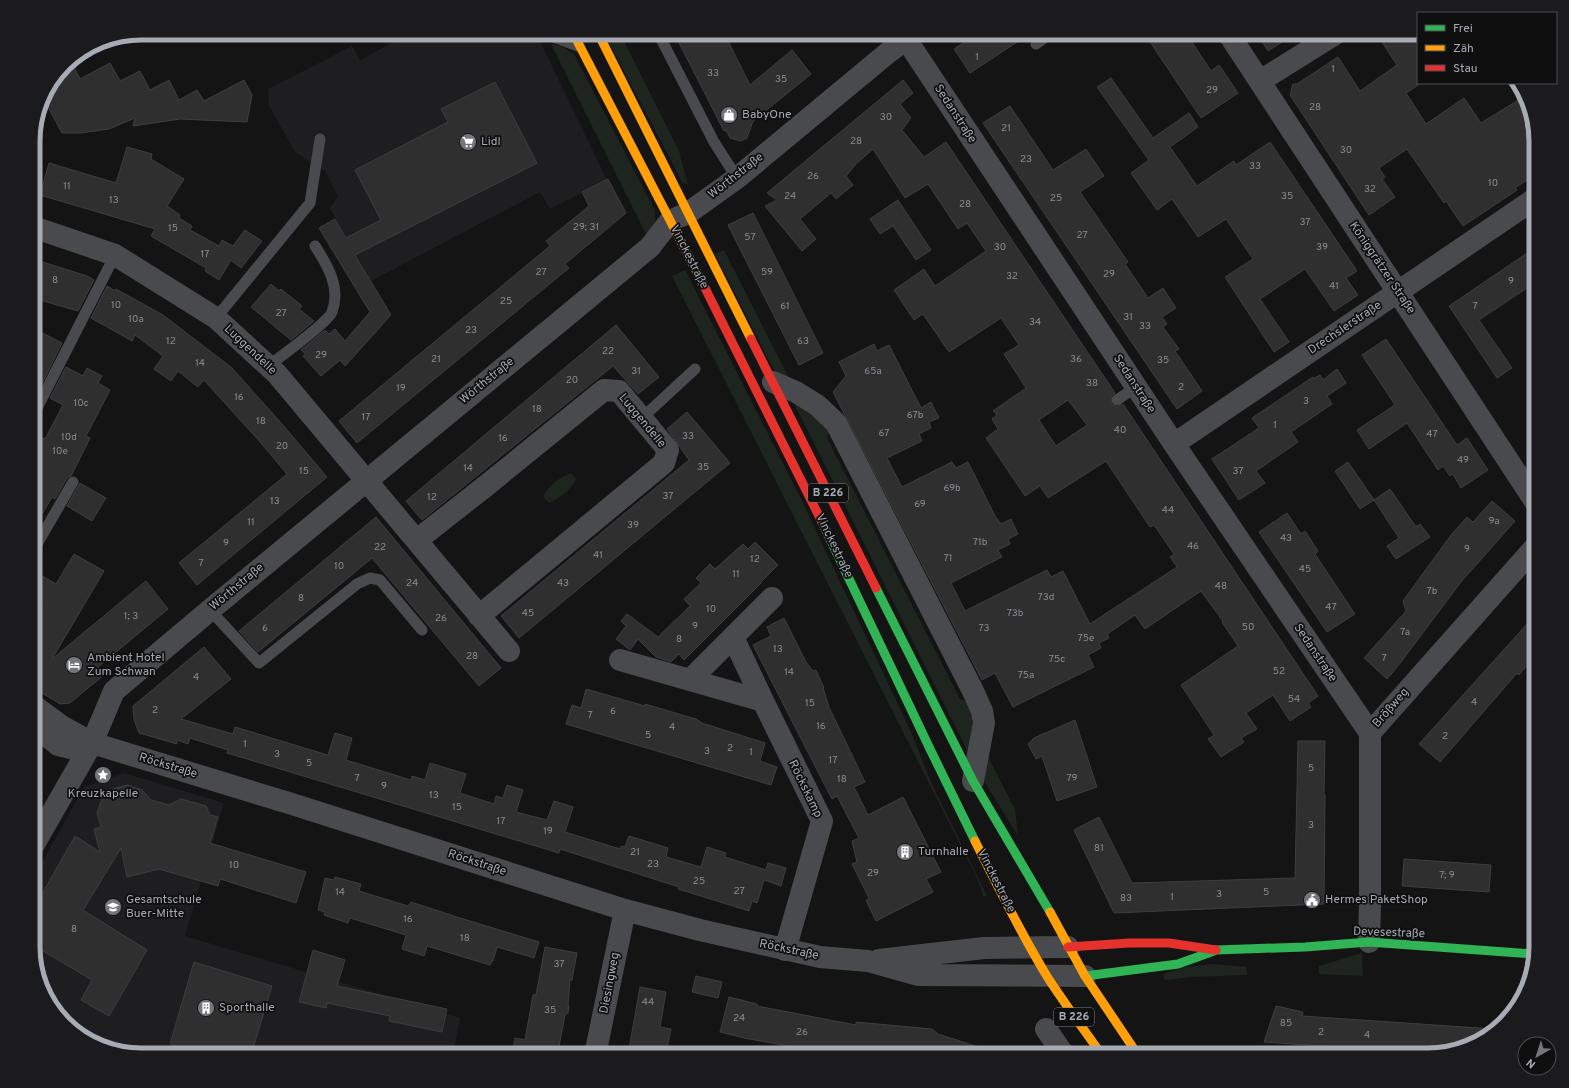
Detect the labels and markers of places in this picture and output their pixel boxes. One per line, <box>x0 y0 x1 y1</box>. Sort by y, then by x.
shop icon: BabyOne <box>719 105 739 125</box>
place label: BabyOne <box>742 107 792 123</box>
supermarket icon: Lidl <box>458 132 478 152</box>
place label: Lidl <box>481 134 501 150</box>
place label: Ambient Hotel Zum Schwan <box>87 650 165 680</box>
hotel icon: Ambient Hotel Zum Schwan <box>64 655 84 675</box>
place icon: Kreuzkapelle <box>93 765 113 785</box>
place label: Kreuzkapelle <box>68 786 138 802</box>
building icon: Turnhalle <box>895 842 915 862</box>
place label: Turnhalle <box>918 844 969 860</box>
public building icon: Hermes PaketShop <box>1302 890 1322 910</box>
place label: Gesamtschule Buer-Mitte <box>126 892 202 922</box>
place label: Hermes PaketShop <box>1325 892 1428 908</box>
school or university icon: Gesamtschule Buer-Mitte <box>103 897 123 917</box>
building icon: Sporthalle <box>196 998 216 1018</box>
place label: Sporthalle <box>219 1000 275 1016</box>

